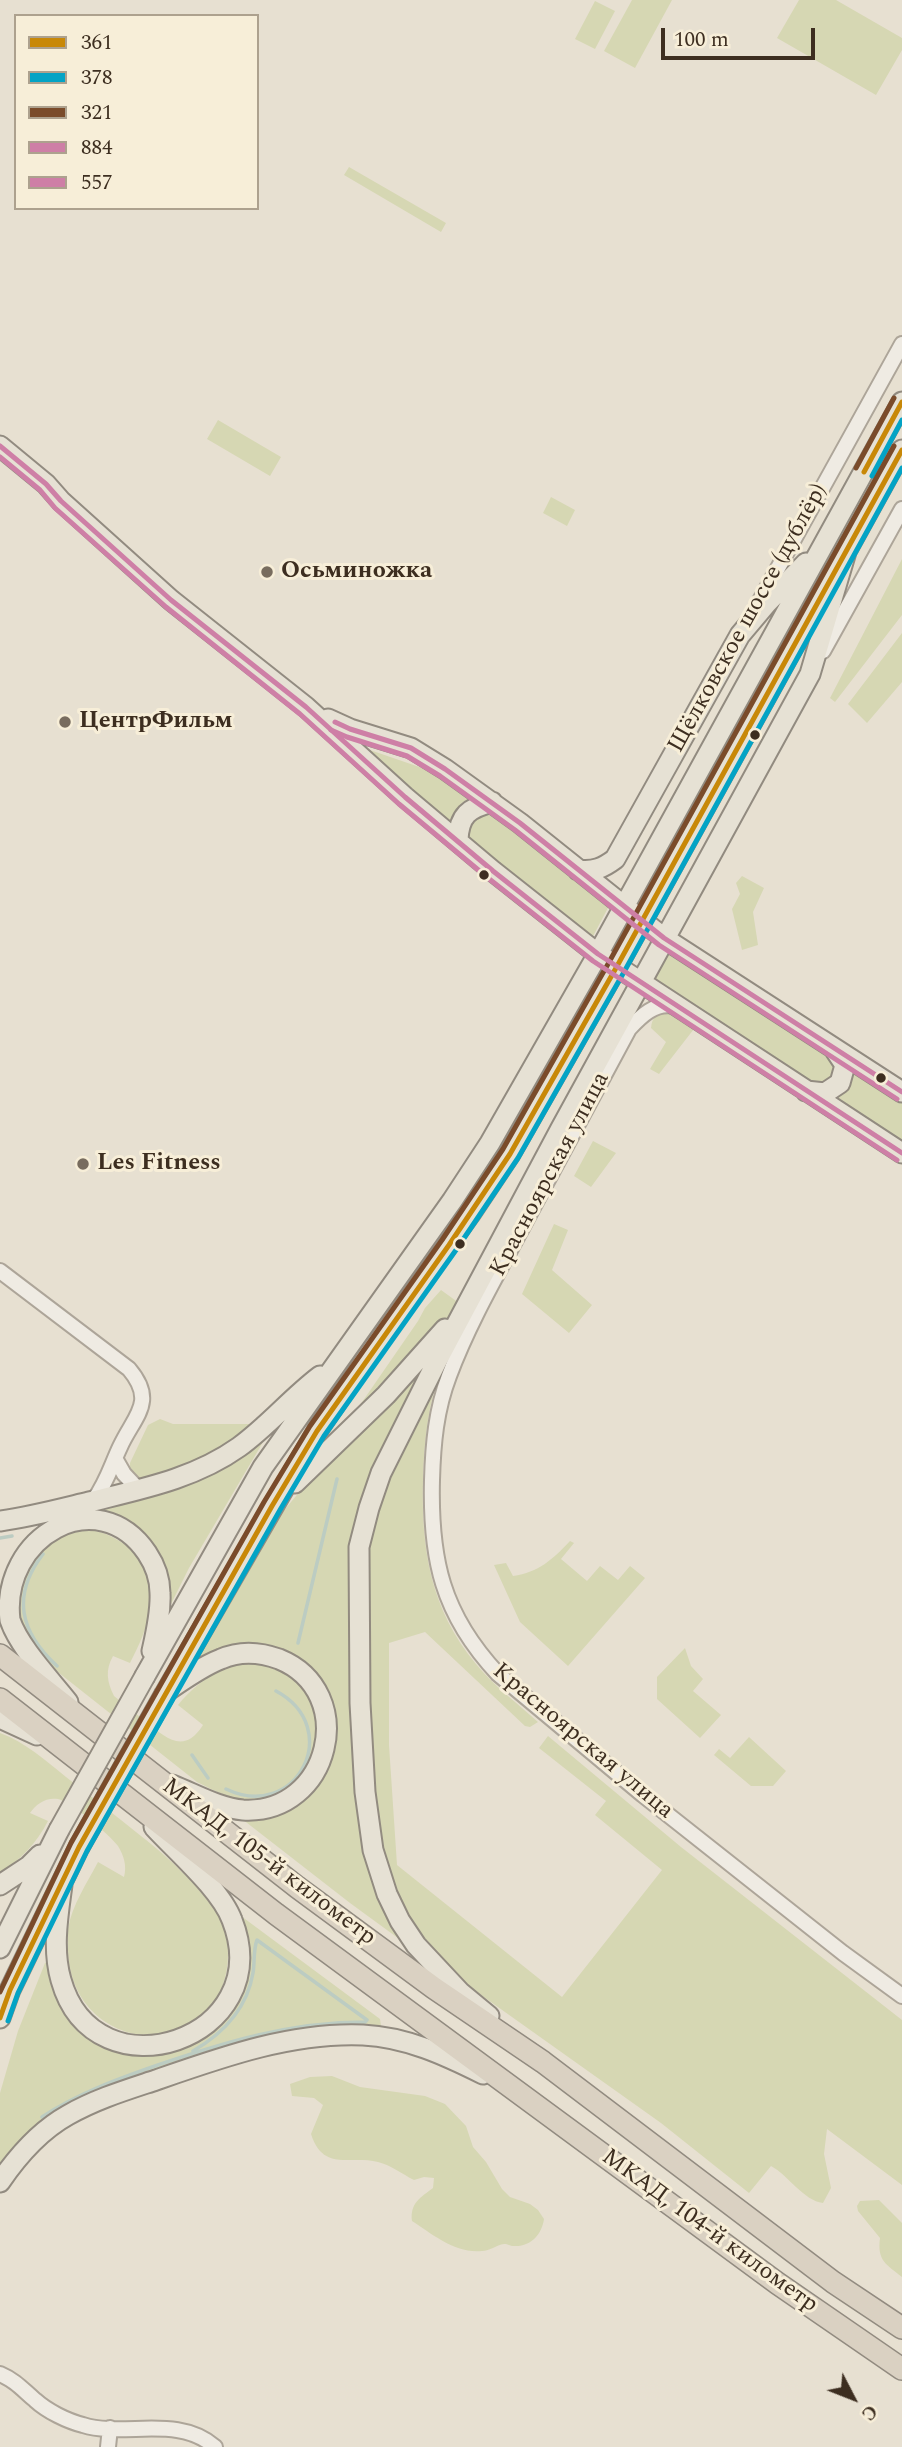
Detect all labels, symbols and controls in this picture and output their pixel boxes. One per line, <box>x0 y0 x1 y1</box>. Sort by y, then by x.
legend <box>14 14 259 210</box>
scale bar <box>664 14 818 58</box>
text: 100 m <box>674 24 729 56</box>
text: 361 <box>81 27 113 59</box>
text: 378 <box>81 62 113 94</box>
text: 321 <box>81 97 113 129</box>
text: 884 <box>81 132 113 164</box>
text: 557 <box>81 167 113 199</box>
street label: Щёлковское шоссе (дублёр) <box>663 479 835 759</box>
place label: Осьминожка <box>281 558 432 586</box>
marker: Осьминожка <box>259 564 275 580</box>
place label: ЦентрФильм <box>79 708 233 736</box>
marker: ЦентрФильм <box>57 714 73 730</box>
unlabelled marker <box>748 728 762 742</box>
unlabelled marker <box>477 868 491 882</box>
street label: Красноярская улица <box>485 1068 617 1282</box>
unlabelled marker <box>874 1071 888 1085</box>
place label: Les Fitness <box>97 1150 221 1178</box>
marker: Les Fitness <box>75 1156 91 1172</box>
unlabelled marker <box>453 1237 467 1251</box>
street label: Красноярская улица <box>486 1658 678 1826</box>
street label: МКАД, 105-й километр <box>155 1773 381 1953</box>
street label: МКАД, 104-й километр <box>595 2144 823 2320</box>
north arrow <box>818 2363 888 2433</box>
text: С <box>854 2398 884 2427</box>

